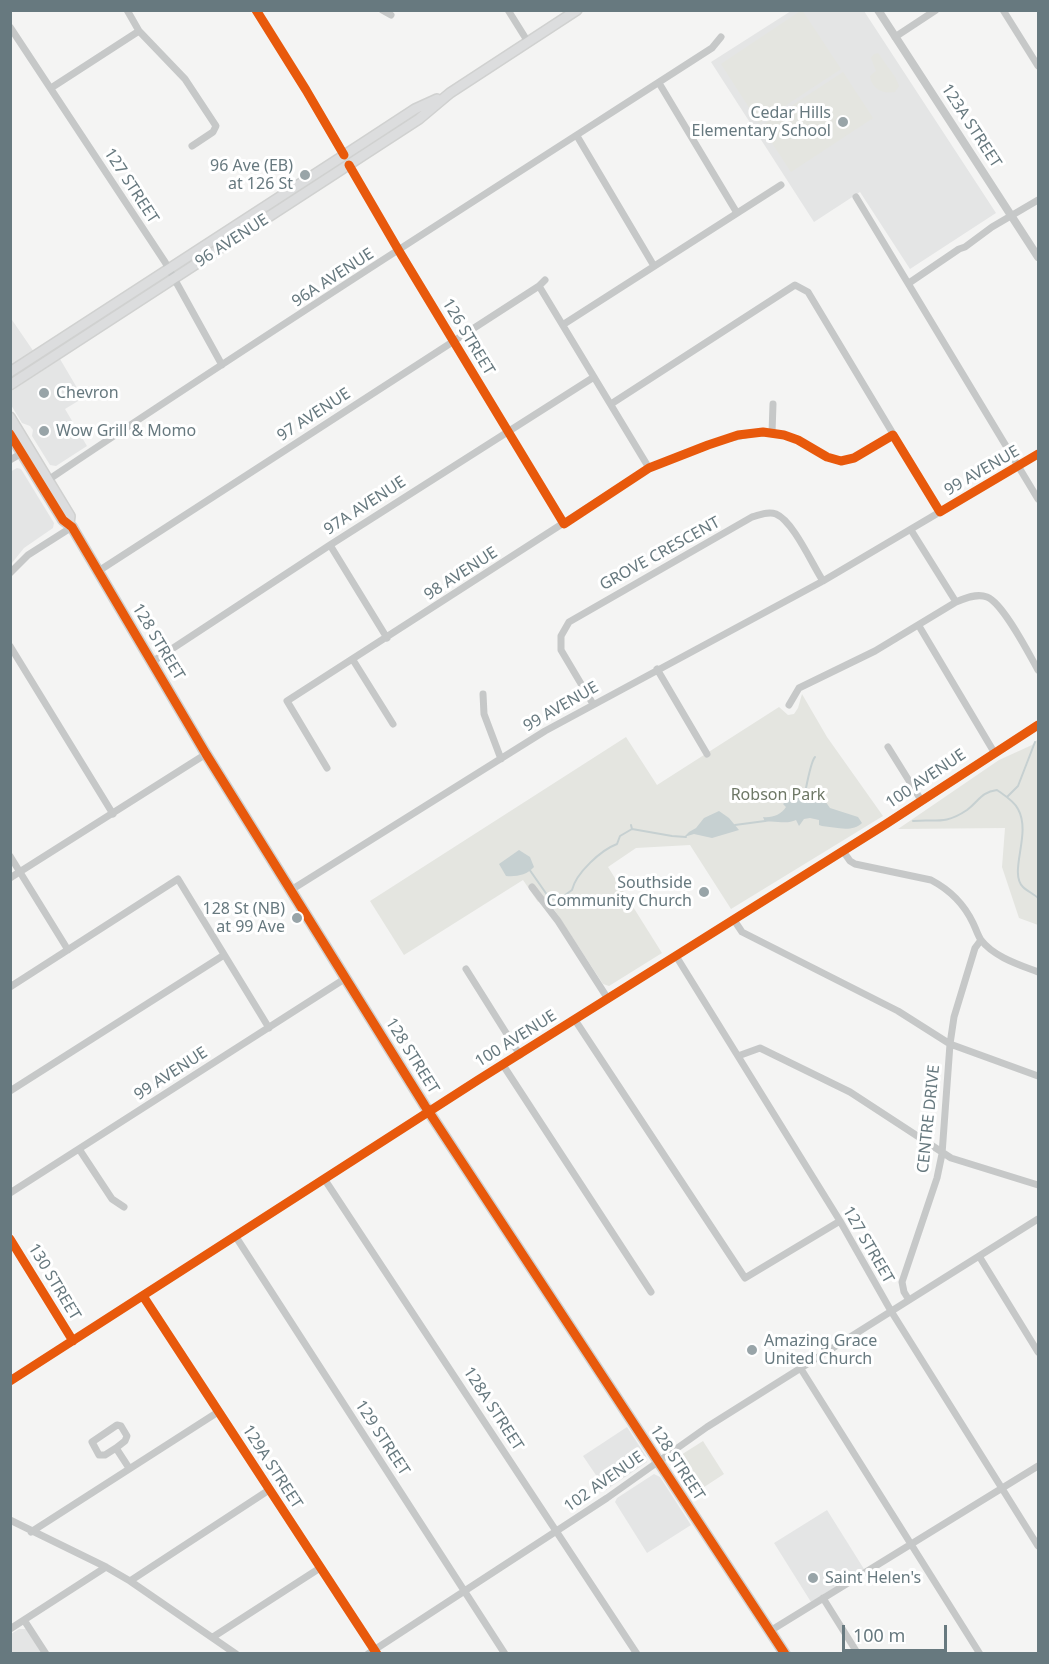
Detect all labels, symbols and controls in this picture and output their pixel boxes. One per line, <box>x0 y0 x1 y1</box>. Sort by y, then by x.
street label: 123A STREET <box>937 80 1005 172</box>
place label: Cedar Hills Elementary School <box>692 103 831 141</box>
marker: Cedar Hills Elementary School <box>836 115 850 129</box>
street label: 127 STREET <box>100 145 162 227</box>
place label: 96 Ave (EB) at 126 St <box>210 156 293 194</box>
marker: 96 Ave (EB) at 126 St <box>298 168 312 182</box>
street label: 96 AVENUE <box>192 210 272 272</box>
street label: 96A AVENUE <box>289 244 377 312</box>
street label: 126 STREET <box>438 295 498 379</box>
place label: Chevron <box>56 383 119 403</box>
street label: 97 AVENUE <box>274 384 354 446</box>
marker: Chevron <box>37 386 51 400</box>
place label: Wow Grill & Momo <box>56 421 196 441</box>
marker: Wow Grill & Momo <box>37 424 51 438</box>
street label: 99 AVENUE <box>941 442 1023 500</box>
street label: 97A AVENUE <box>321 472 409 540</box>
street label: GROVE CRESCENT <box>597 513 723 595</box>
street label: 98 AVENUE <box>421 543 501 605</box>
street label: 128 STREET <box>128 600 188 684</box>
street label: 99 AVENUE <box>520 678 602 736</box>
street label: 100 AVENUE <box>882 745 970 813</box>
park label: Robson Park <box>731 785 825 805</box>
place label: Southside Community Church <box>547 873 692 911</box>
marker: Southside Community Church <box>697 885 711 899</box>
place label: 128 St (NB) at 99 Ave <box>203 899 285 937</box>
marker: 128 St (NB) at 99 Ave <box>290 911 304 925</box>
street label: 100 AVENUE <box>472 1006 560 1072</box>
street label: 128 STREET <box>381 1014 443 1098</box>
street label: 99 AVENUE <box>131 1043 211 1105</box>
street label: CENTRE DRIVE <box>914 1064 944 1174</box>
street label: 127 STREET <box>838 1203 898 1287</box>
street label: 130 STREET <box>24 1240 84 1324</box>
place label: Amazing Grace United Church <box>764 1331 877 1369</box>
marker: Amazing Grace United Church <box>745 1343 759 1357</box>
street label: 128A STREET <box>459 1363 527 1455</box>
street label: 129 STREET <box>351 1397 413 1479</box>
street label: 129A STREET <box>238 1421 306 1513</box>
street label: 128 STREET <box>646 1422 708 1504</box>
street label: 102 AVENUE <box>561 1448 647 1516</box>
place label: Saint Helen's <box>825 1568 921 1588</box>
marker: Saint Helen's <box>806 1571 820 1585</box>
scale bar <box>845 1613 950 1651</box>
text: 100 m <box>853 1623 905 1647</box>

